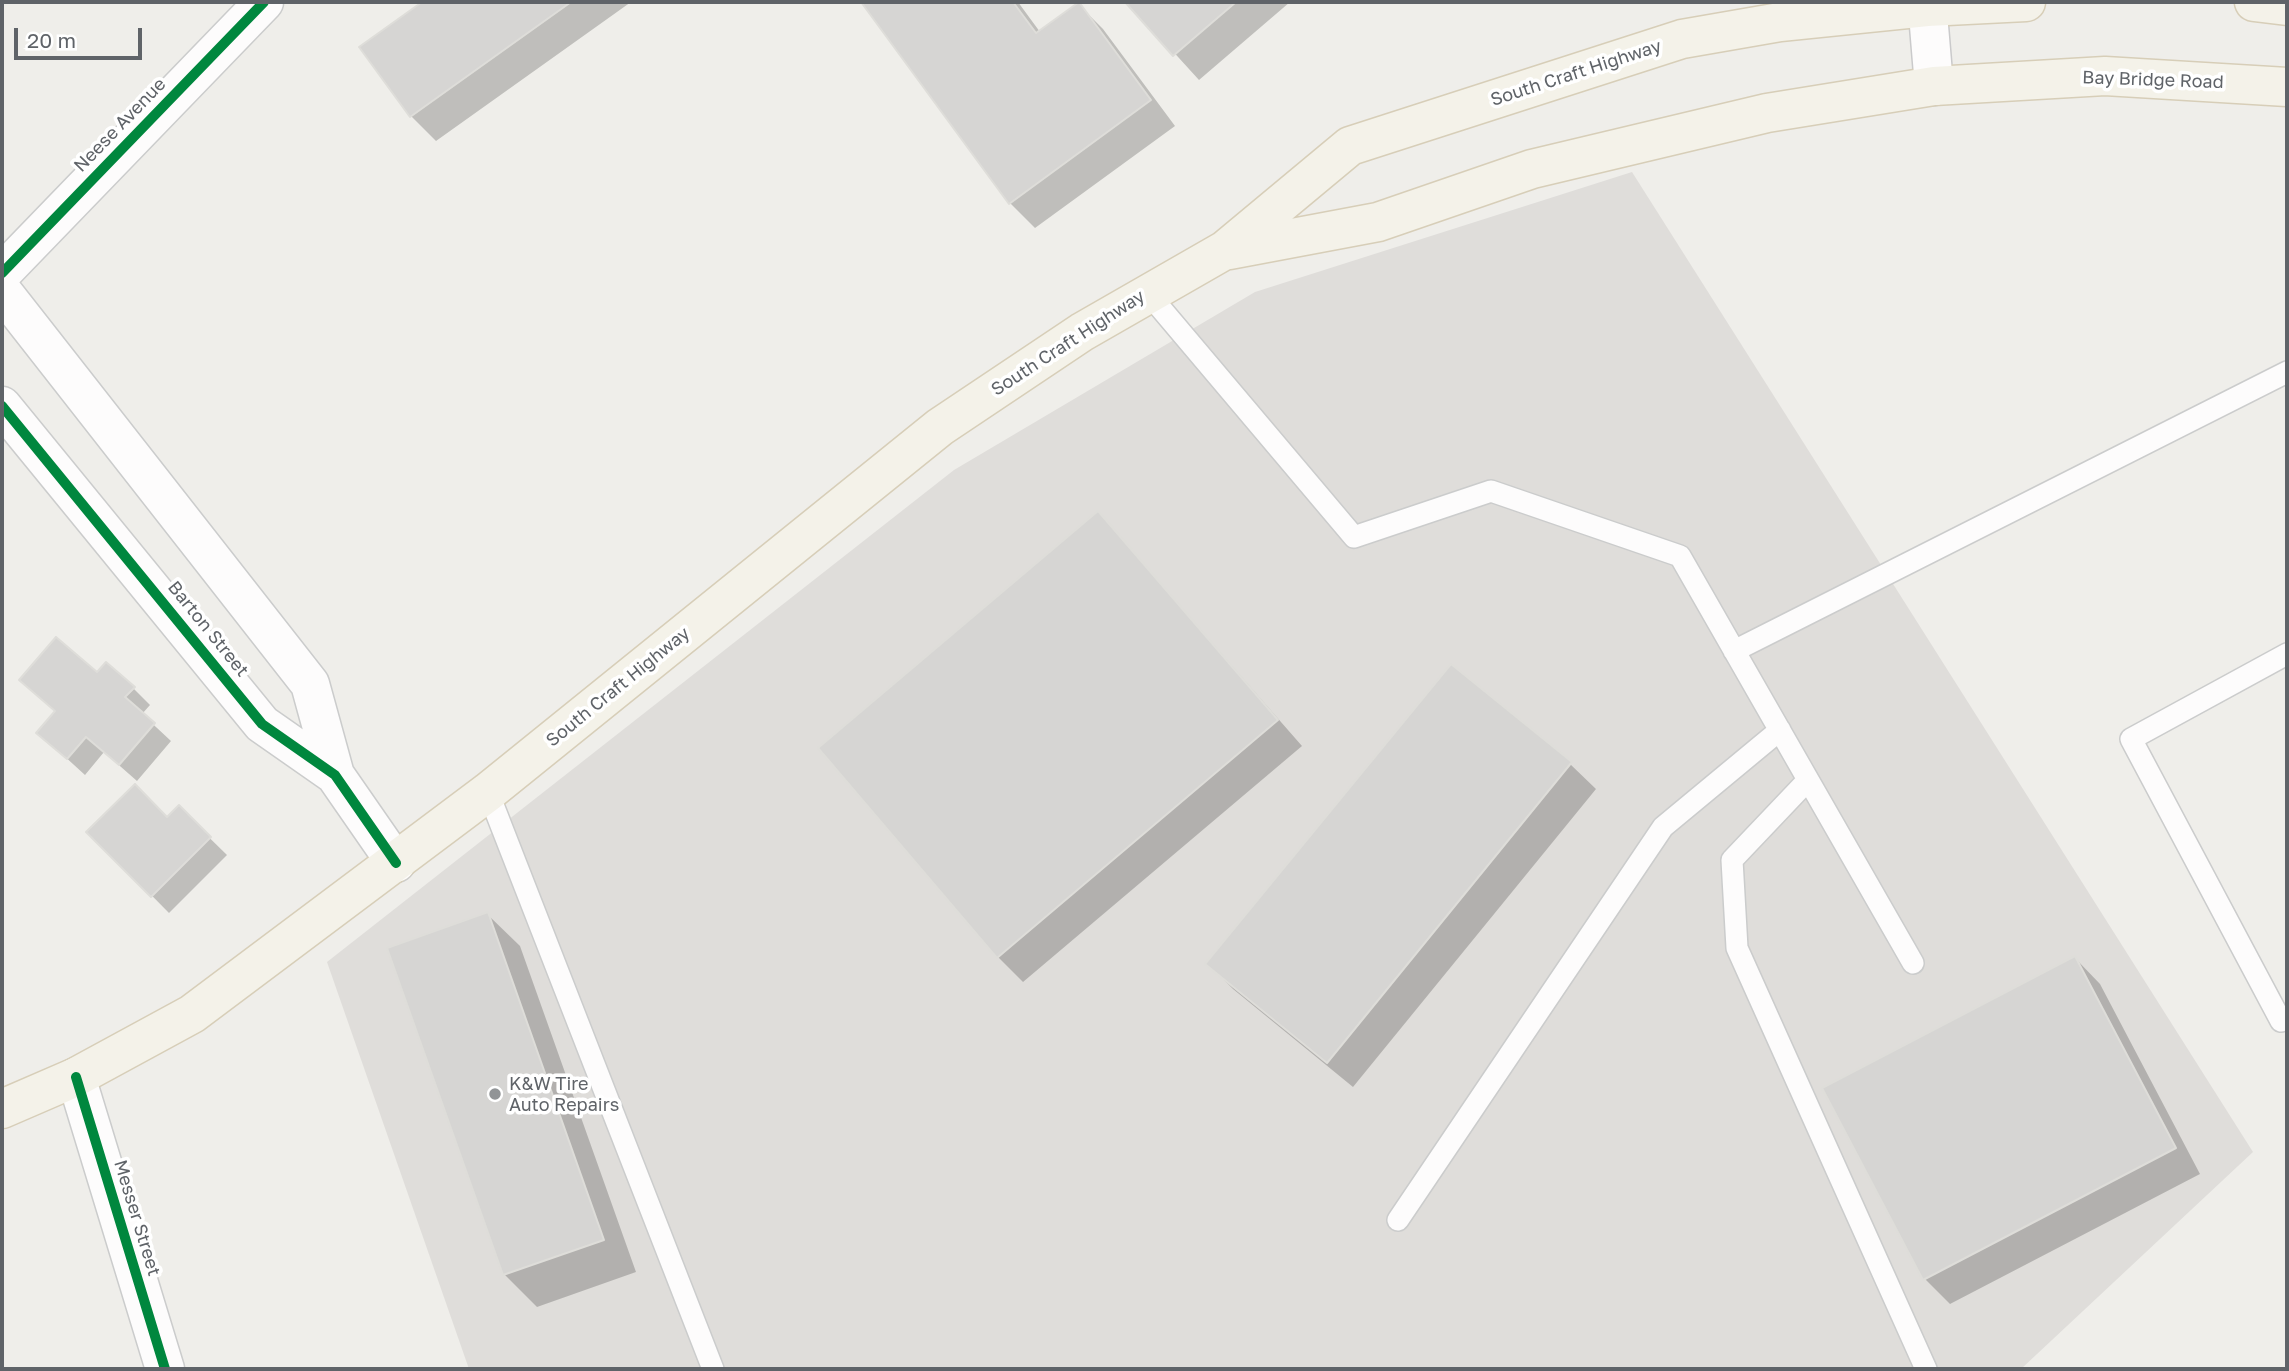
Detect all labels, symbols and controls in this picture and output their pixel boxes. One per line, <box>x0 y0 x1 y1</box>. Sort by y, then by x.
scale bar <box>18 14 145 58</box>
text: 20 m <box>27 27 76 53</box>
street label: South Craft Highway <box>1488 35 1664 111</box>
street label: Bay Bridge Road <box>2082 67 2224 93</box>
street label: Neese Avenue <box>70 73 170 177</box>
street label: South Craft Highway <box>987 285 1149 401</box>
street label: Barton Street <box>163 577 253 681</box>
street label: South Craft Highway <box>542 623 694 751</box>
place label: K&W Tire Auto Repairs <box>509 1073 619 1116</box>
marker: K&W Tire Auto Repairs <box>487 1086 503 1102</box>
street label: Messer Street <box>109 1157 165 1279</box>

